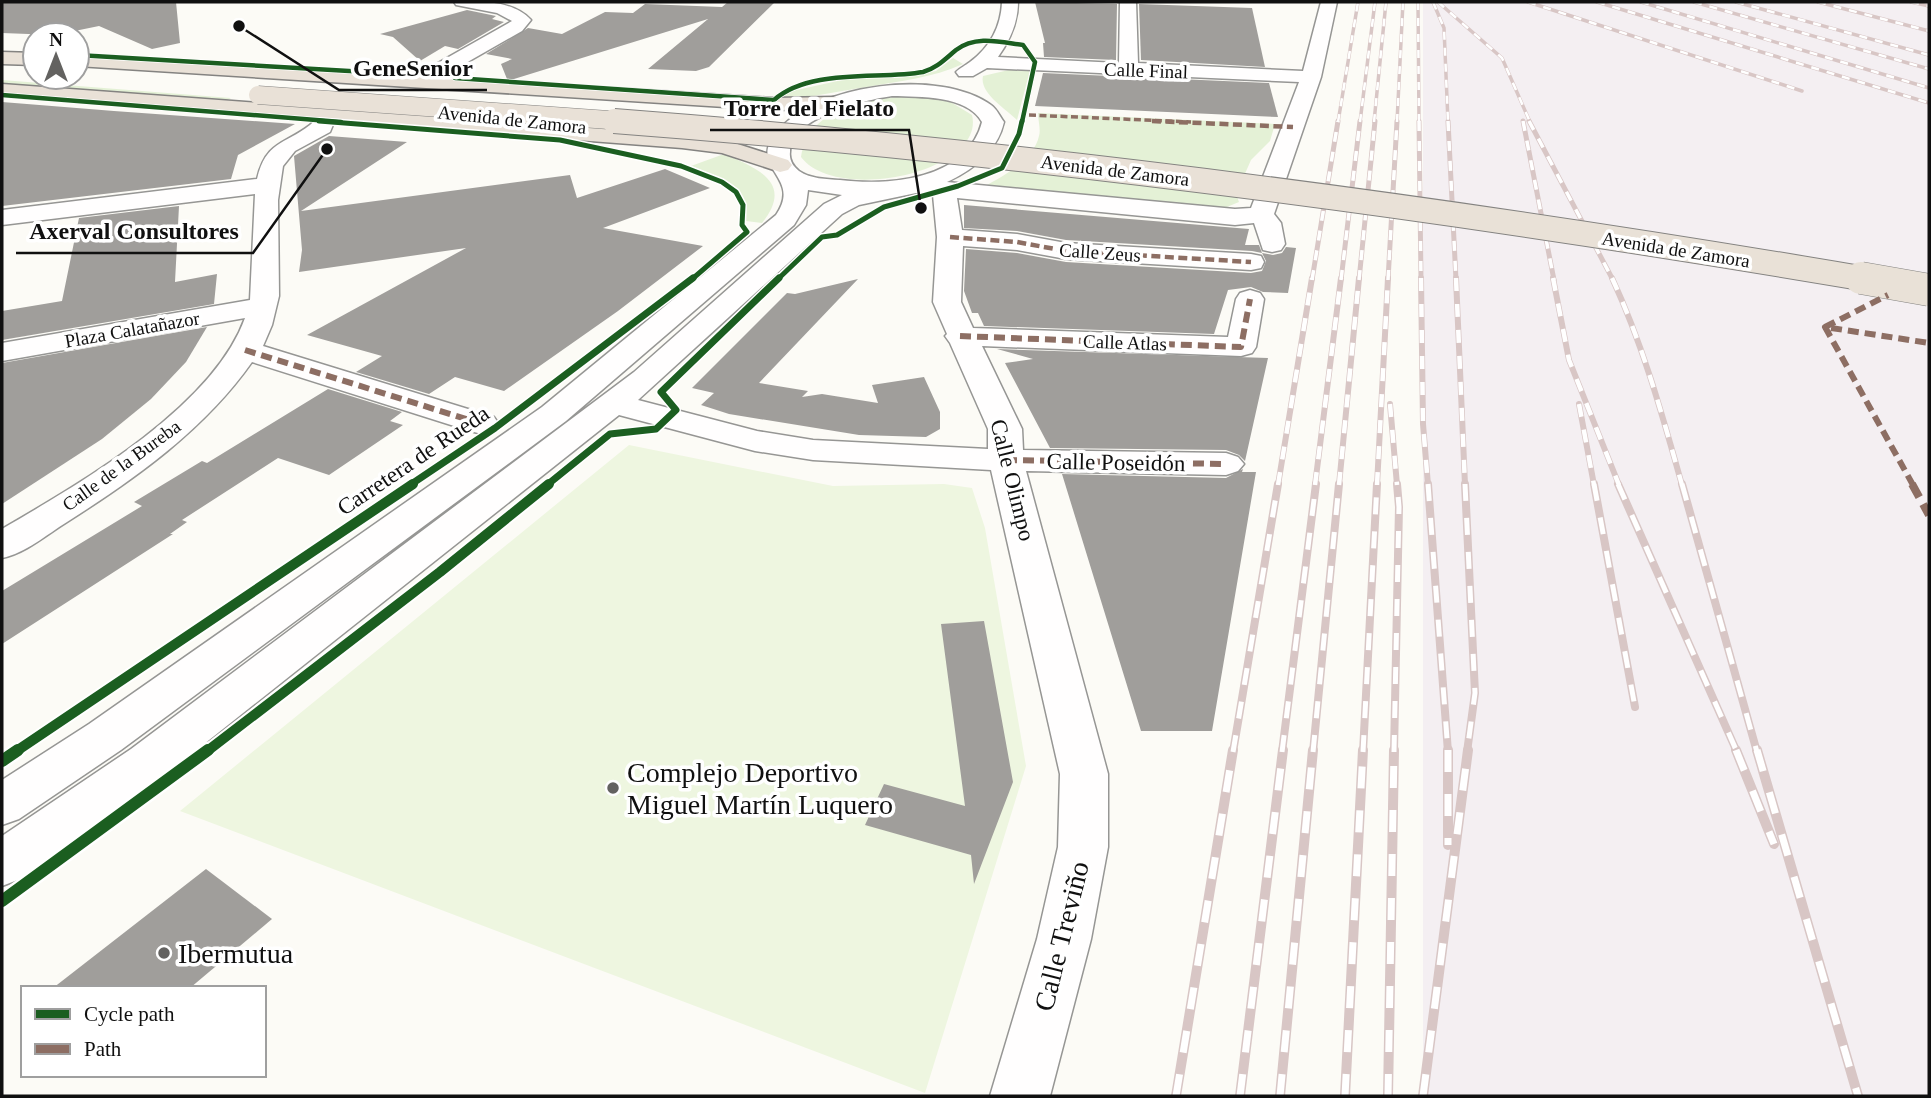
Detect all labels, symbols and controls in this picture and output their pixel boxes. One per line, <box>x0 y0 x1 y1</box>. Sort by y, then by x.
north arrow <box>21 21 91 91</box>
text: N <box>49 29 63 50</box>
callout: GeneSenior <box>339 45 487 90</box>
text: GeneSenior <box>353 55 473 81</box>
street label: Calle Final <box>1104 59 1188 82</box>
callout: Torre del Fielato <box>710 85 909 130</box>
text: Torre del Fielato <box>724 95 894 121</box>
street label: Avenida de Zamora <box>437 101 588 138</box>
street label: Avenida de Zamora <box>1039 151 1191 190</box>
callout: Axerval Consultores <box>16 208 253 253</box>
text: Axerval Consultores <box>29 218 239 244</box>
street label: Avenida de Zamora <box>1600 227 1752 272</box>
street label: Calle Zeus <box>1058 239 1141 266</box>
street label: Plaza Calatañazor <box>63 307 202 352</box>
street label: Calle Atlas <box>1083 331 1167 354</box>
street label: Carretera de Rueda <box>333 400 494 520</box>
street label: Calle de la Bureba <box>58 415 185 515</box>
street label: Calle Olimpo <box>985 417 1040 544</box>
street label: Calle Poseidón <box>1046 449 1186 476</box>
place label: Complejo Deportivo Miguel Martín Luquero <box>627 757 893 820</box>
marker: Complejo Deportivo Miguel Martín Luquero <box>605 780 621 796</box>
street label: Calle Treviño <box>1028 858 1095 1014</box>
place label: Ibermutua <box>178 938 294 969</box>
marker: Ibermutua <box>156 945 172 961</box>
legend <box>21 986 266 1077</box>
text: Cycle path <box>84 1002 175 1026</box>
text: Path <box>84 1037 122 1061</box>

